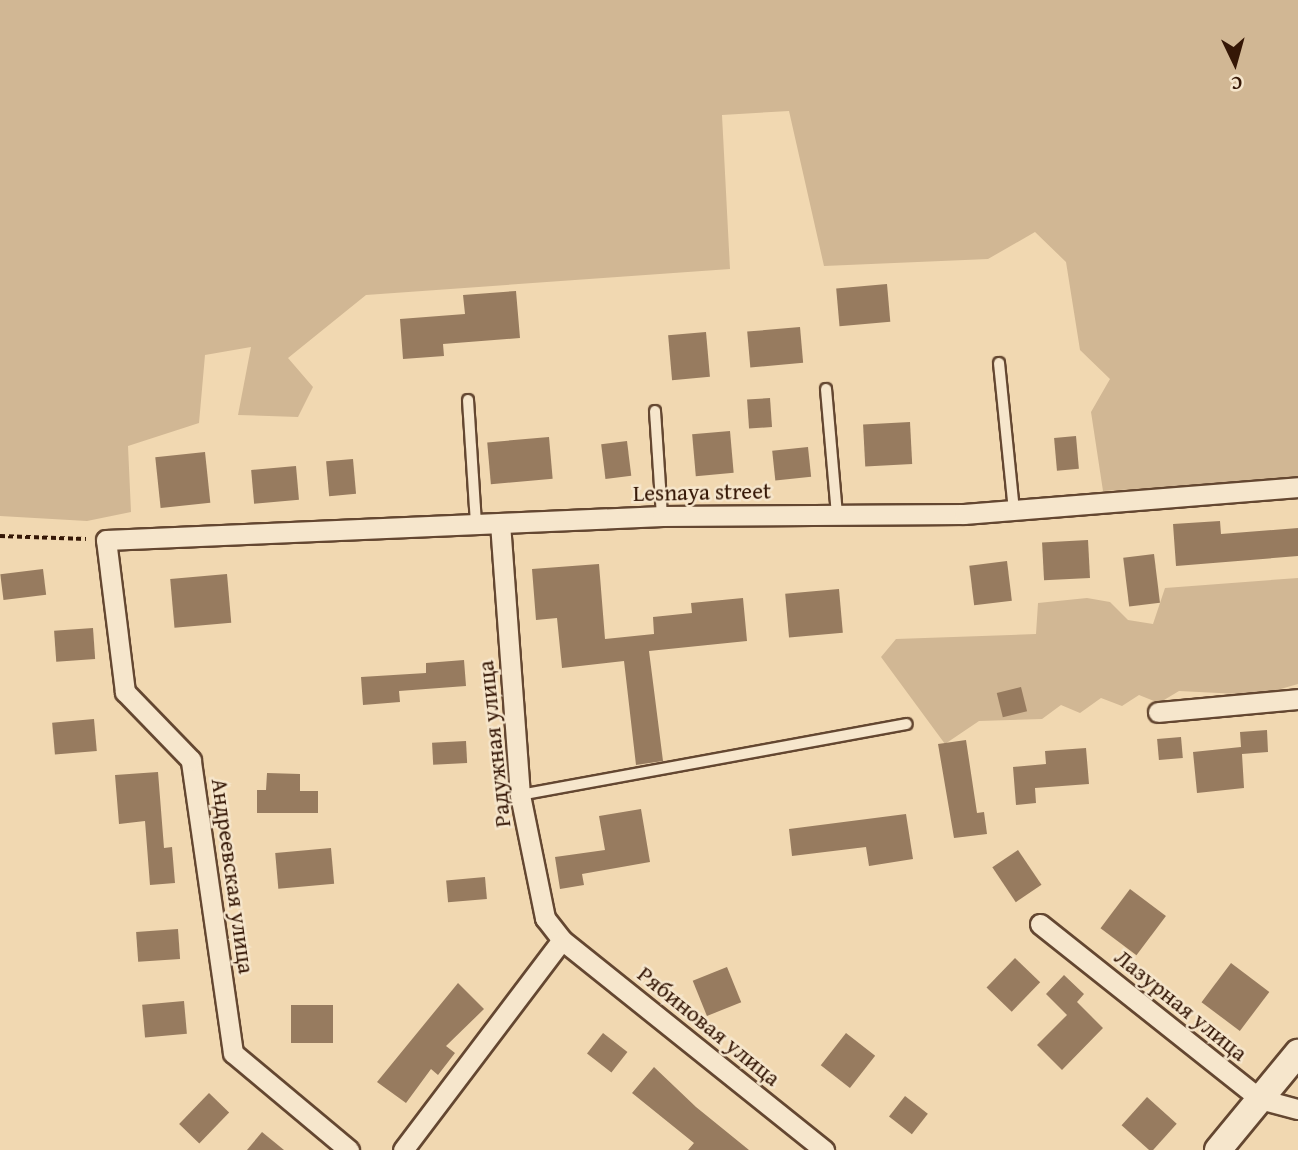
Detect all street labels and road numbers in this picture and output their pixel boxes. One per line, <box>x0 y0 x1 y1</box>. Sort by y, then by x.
street label: Lesnaya street <box>633 477 771 507</box>
street label: Радужная улица <box>472 659 516 829</box>
street label: Андреевская улица <box>206 777 260 975</box>
street label: Лазурная улица <box>1109 943 1253 1067</box>
street label: Рябиновая улица <box>632 960 786 1092</box>

